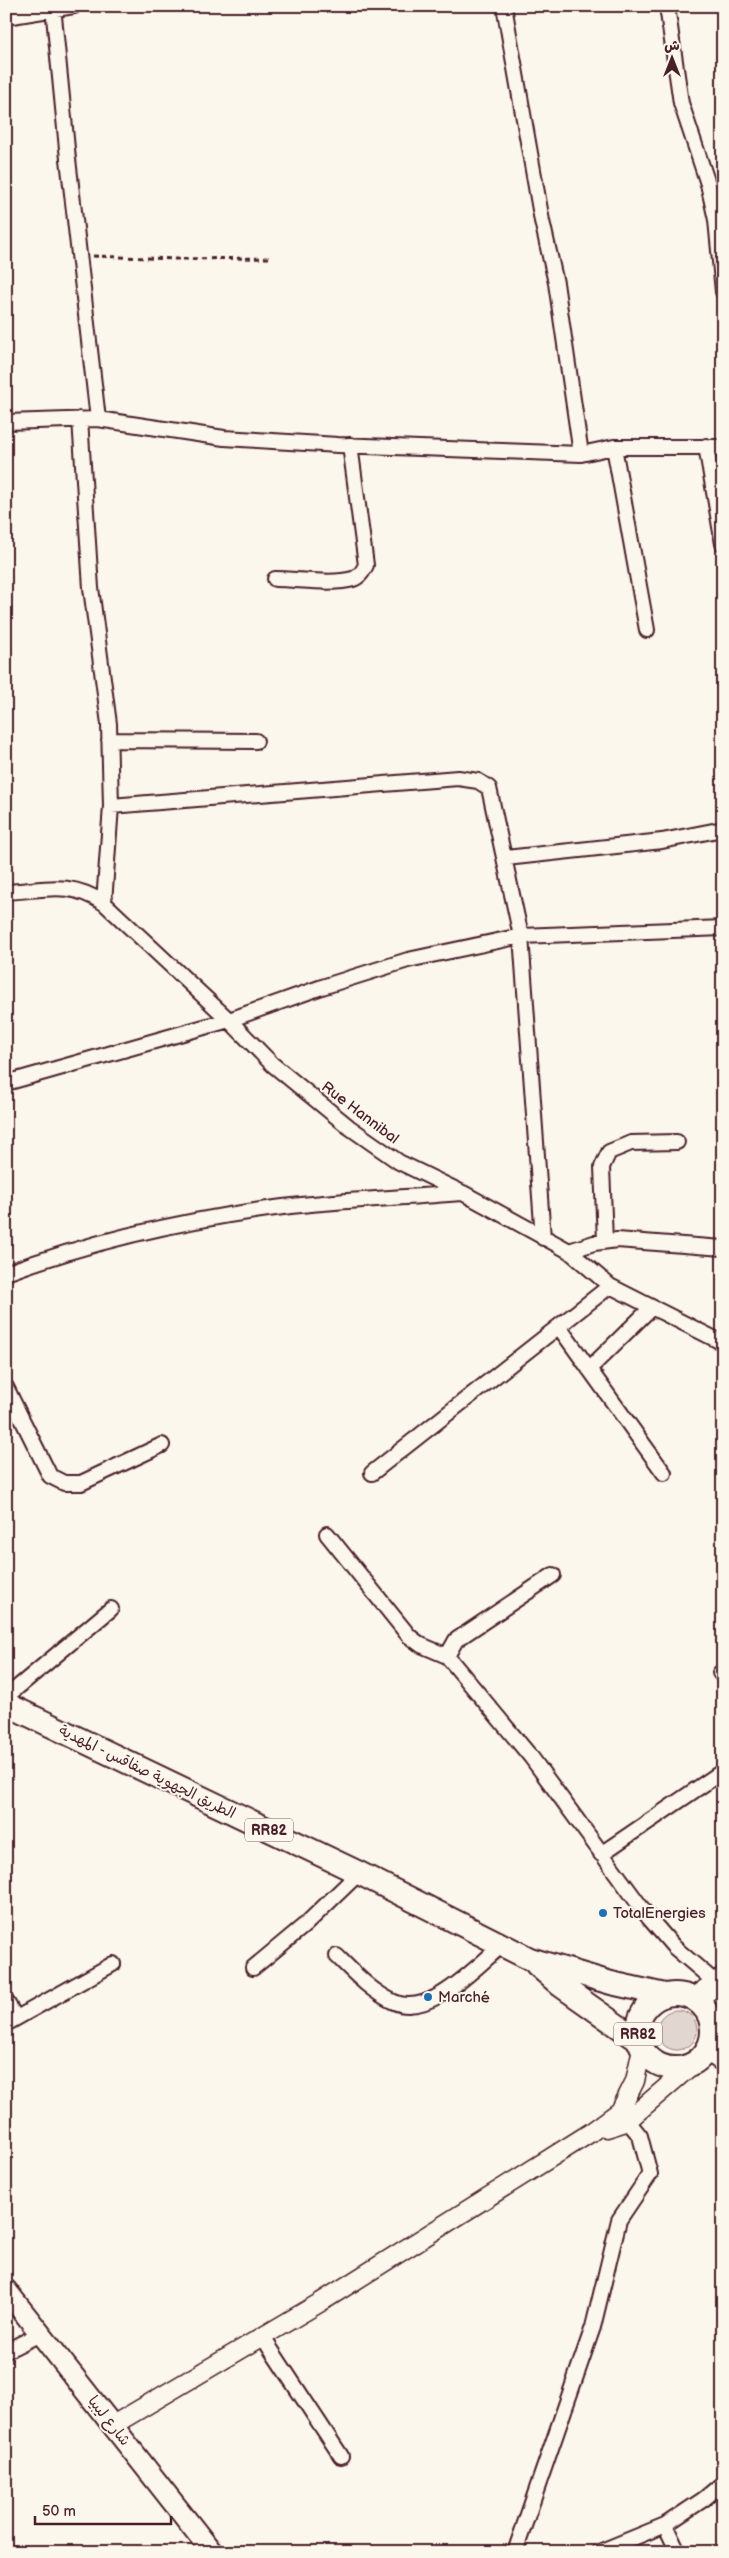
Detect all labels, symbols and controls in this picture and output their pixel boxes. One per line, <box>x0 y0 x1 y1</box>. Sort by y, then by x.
north arrow <box>646 32 696 82</box>
text: ش <box>664 37 680 54</box>
street label: Rue Hannibal <box>317 1078 403 1148</box>
street label: الطريق الجهوية صفاقس - المهدية <box>56 1721 238 1823</box>
road number: RR82 <box>245 1818 293 1842</box>
place label: TotalEnergies <box>613 1904 706 1923</box>
marker: TotalEnergies <box>597 1907 609 1919</box>
place label: Marché <box>438 1988 490 2007</box>
marker: Marché <box>422 1991 434 2003</box>
road number: RR82 <box>614 2022 662 2046</box>
street label: شارع ليبيا <box>84 2392 134 2450</box>
scale bar <box>35 2493 171 2525</box>
text: 50 m <box>42 2502 76 2521</box>

